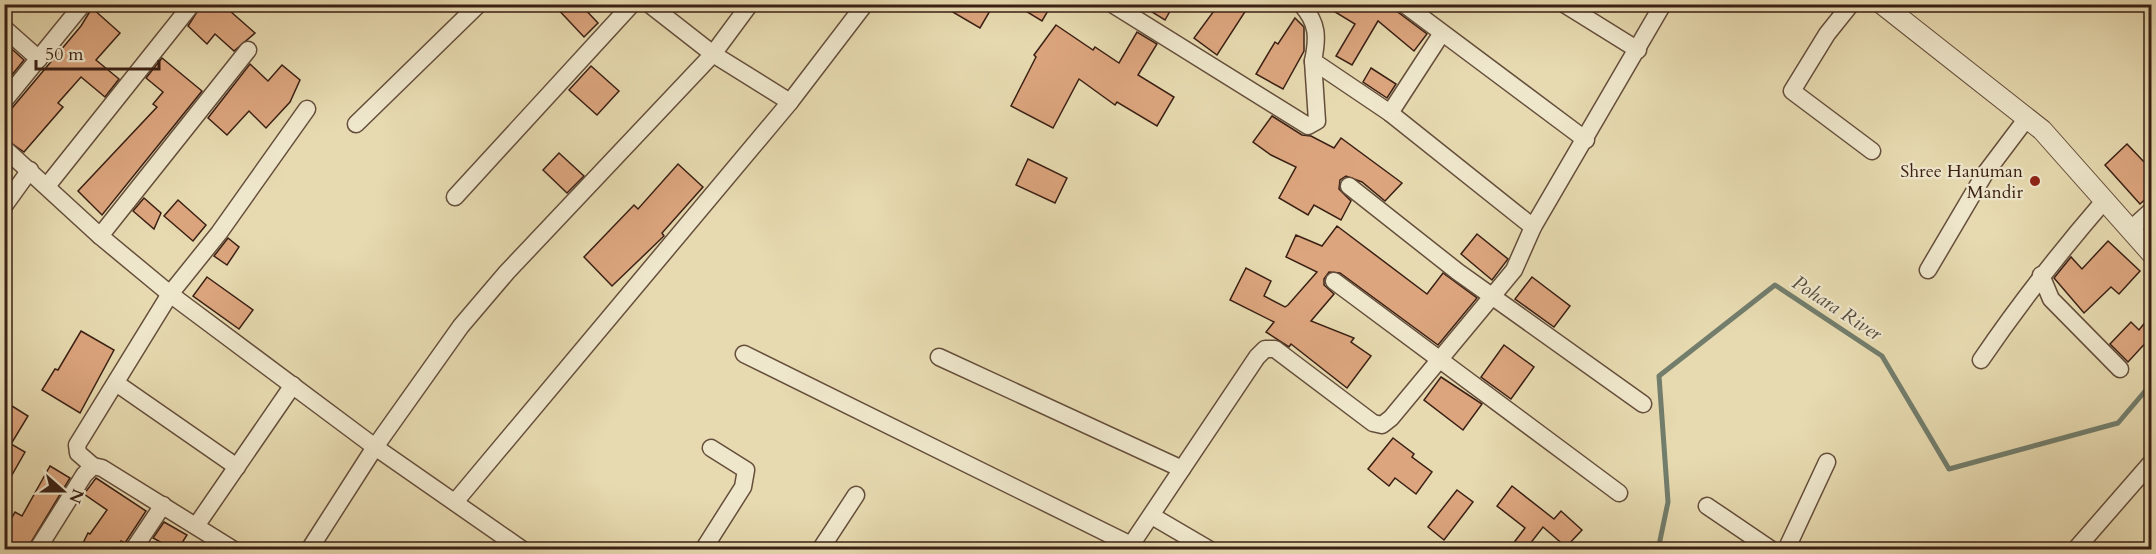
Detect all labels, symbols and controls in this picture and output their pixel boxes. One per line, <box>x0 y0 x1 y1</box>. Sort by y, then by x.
scale bar <box>36 33 159 71</box>
text: 50 m <box>45 42 84 67</box>
place label: Shree Hanuman Mandir <box>1900 159 2024 205</box>
marker: Shree Hanuman Mandir <box>2028 174 2042 188</box>
water label: Pohara River <box>1787 269 1888 348</box>
north arrow <box>33 461 93 521</box>
text: N <box>63 486 89 507</box>

